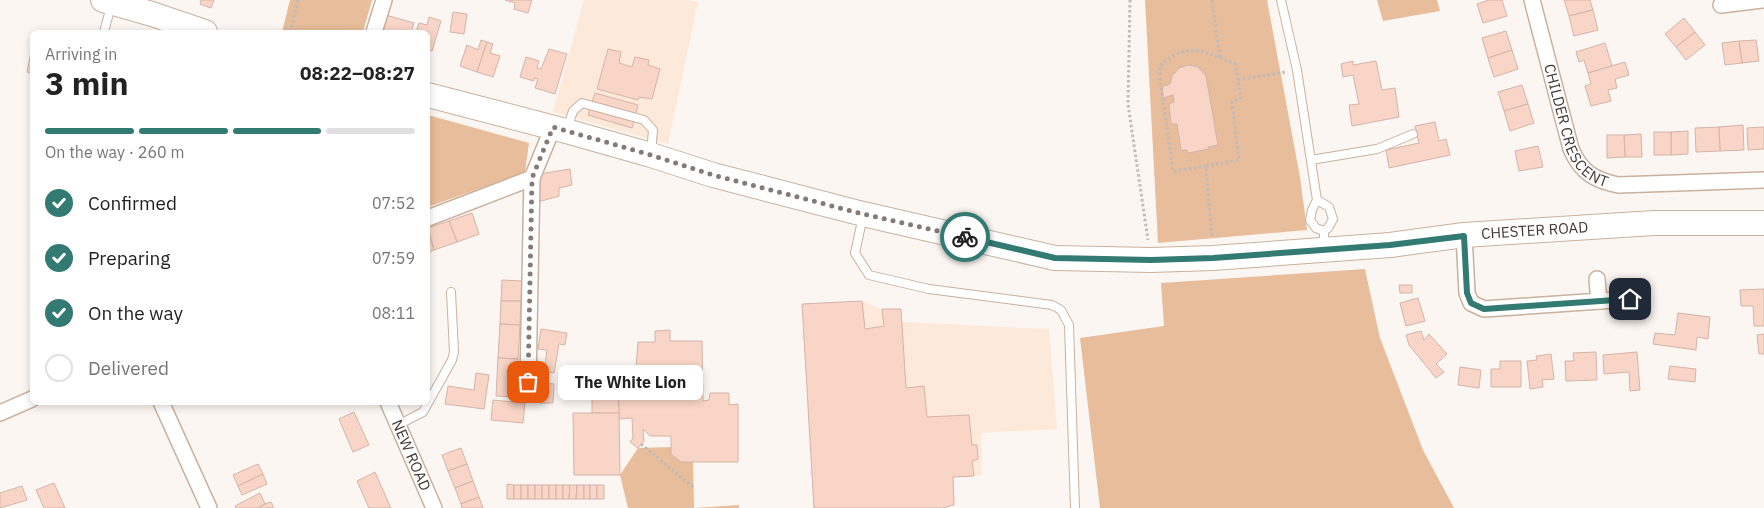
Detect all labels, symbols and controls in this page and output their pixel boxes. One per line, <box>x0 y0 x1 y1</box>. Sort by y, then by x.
text: Arriving in <box>45 44 117 64</box>
text: 08:22–08:27 <box>300 61 415 85</box>
text: 3 min <box>45 62 129 104</box>
street label: CHILDER CRESCENT <box>1540 62 1611 191</box>
text: On the way · 260 m <box>45 142 184 162</box>
icon: check <box>45 189 73 217</box>
text: Confirmed <box>88 191 177 215</box>
text: 07:52 <box>372 193 415 213</box>
courier <box>940 212 990 262</box>
street label: CHESTER ROAD <box>1480 217 1589 243</box>
icon: bike <box>951 223 979 251</box>
icon: check <box>45 244 73 272</box>
text: Preparing <box>88 246 170 270</box>
text: 07:59 <box>372 248 415 268</box>
pin <box>1609 278 1651 320</box>
icon: home <box>1616 285 1644 313</box>
icon: check <box>45 299 73 327</box>
text: On the way <box>88 301 183 325</box>
text: 08:11 <box>372 303 415 323</box>
text: Delivered <box>88 356 169 380</box>
pin <box>507 361 549 403</box>
callout: The White Lion <box>558 364 703 400</box>
icon: bag <box>514 368 542 396</box>
text: The White Lion <box>575 372 686 392</box>
street label: NEW ROAD <box>388 416 435 494</box>

